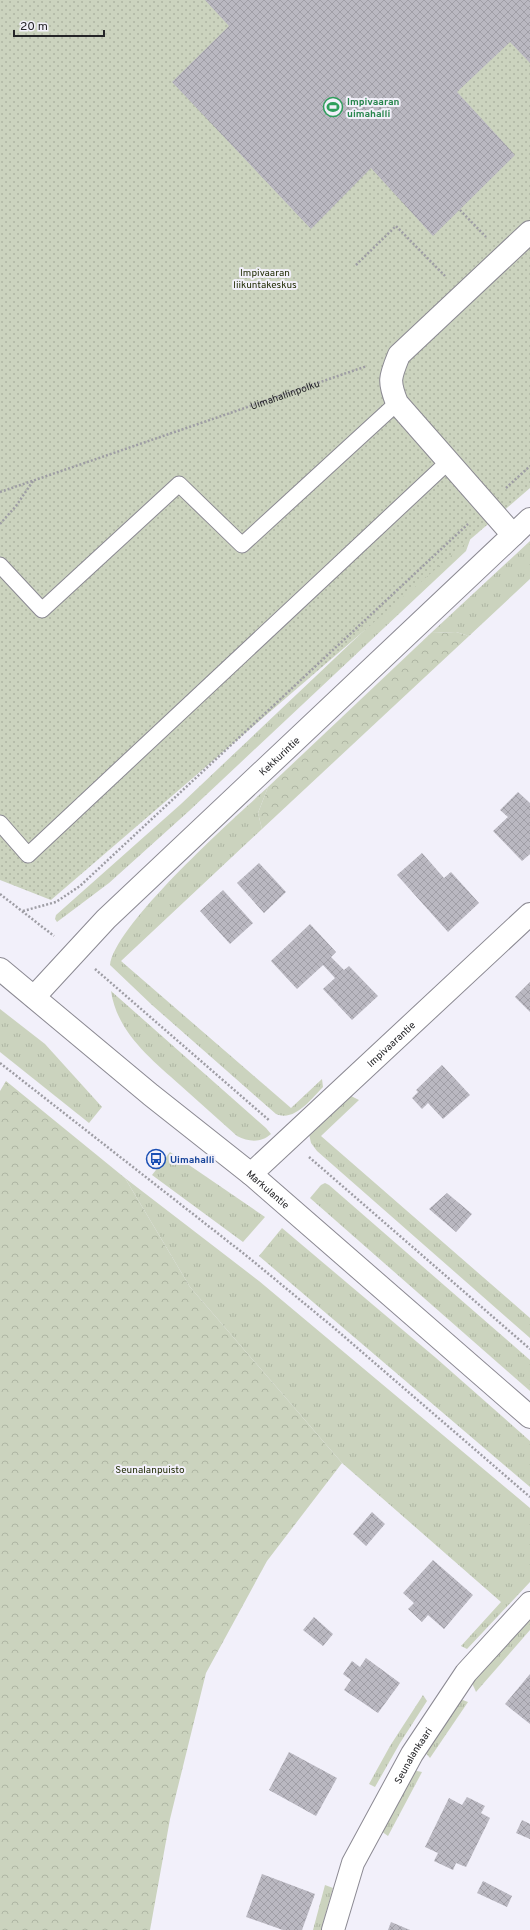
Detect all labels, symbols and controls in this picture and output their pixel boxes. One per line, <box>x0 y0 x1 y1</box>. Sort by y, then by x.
scale bar <box>14 12 104 38</box>
text: 20 m <box>20 19 48 35</box>
sports icon: Impivaaran uimahalli <box>322 96 344 118</box>
place label: Impivaaran uimahalli <box>347 96 400 121</box>
park label: Impivaaran liikuntakeskus <box>233 267 297 292</box>
street label: Uimahallinpolku <box>249 378 322 414</box>
street label: Kekkurintie <box>257 735 303 779</box>
street label: Impivaarantie <box>365 1019 419 1071</box>
bus stop icon: Uimahalli <box>145 1148 167 1170</box>
place label: Uimahalli <box>170 1154 215 1167</box>
street label: Markulantie <box>243 1168 291 1212</box>
park label: Seunalanpuisto <box>115 1464 185 1477</box>
street label: Seunalankaari <box>392 1725 436 1787</box>

